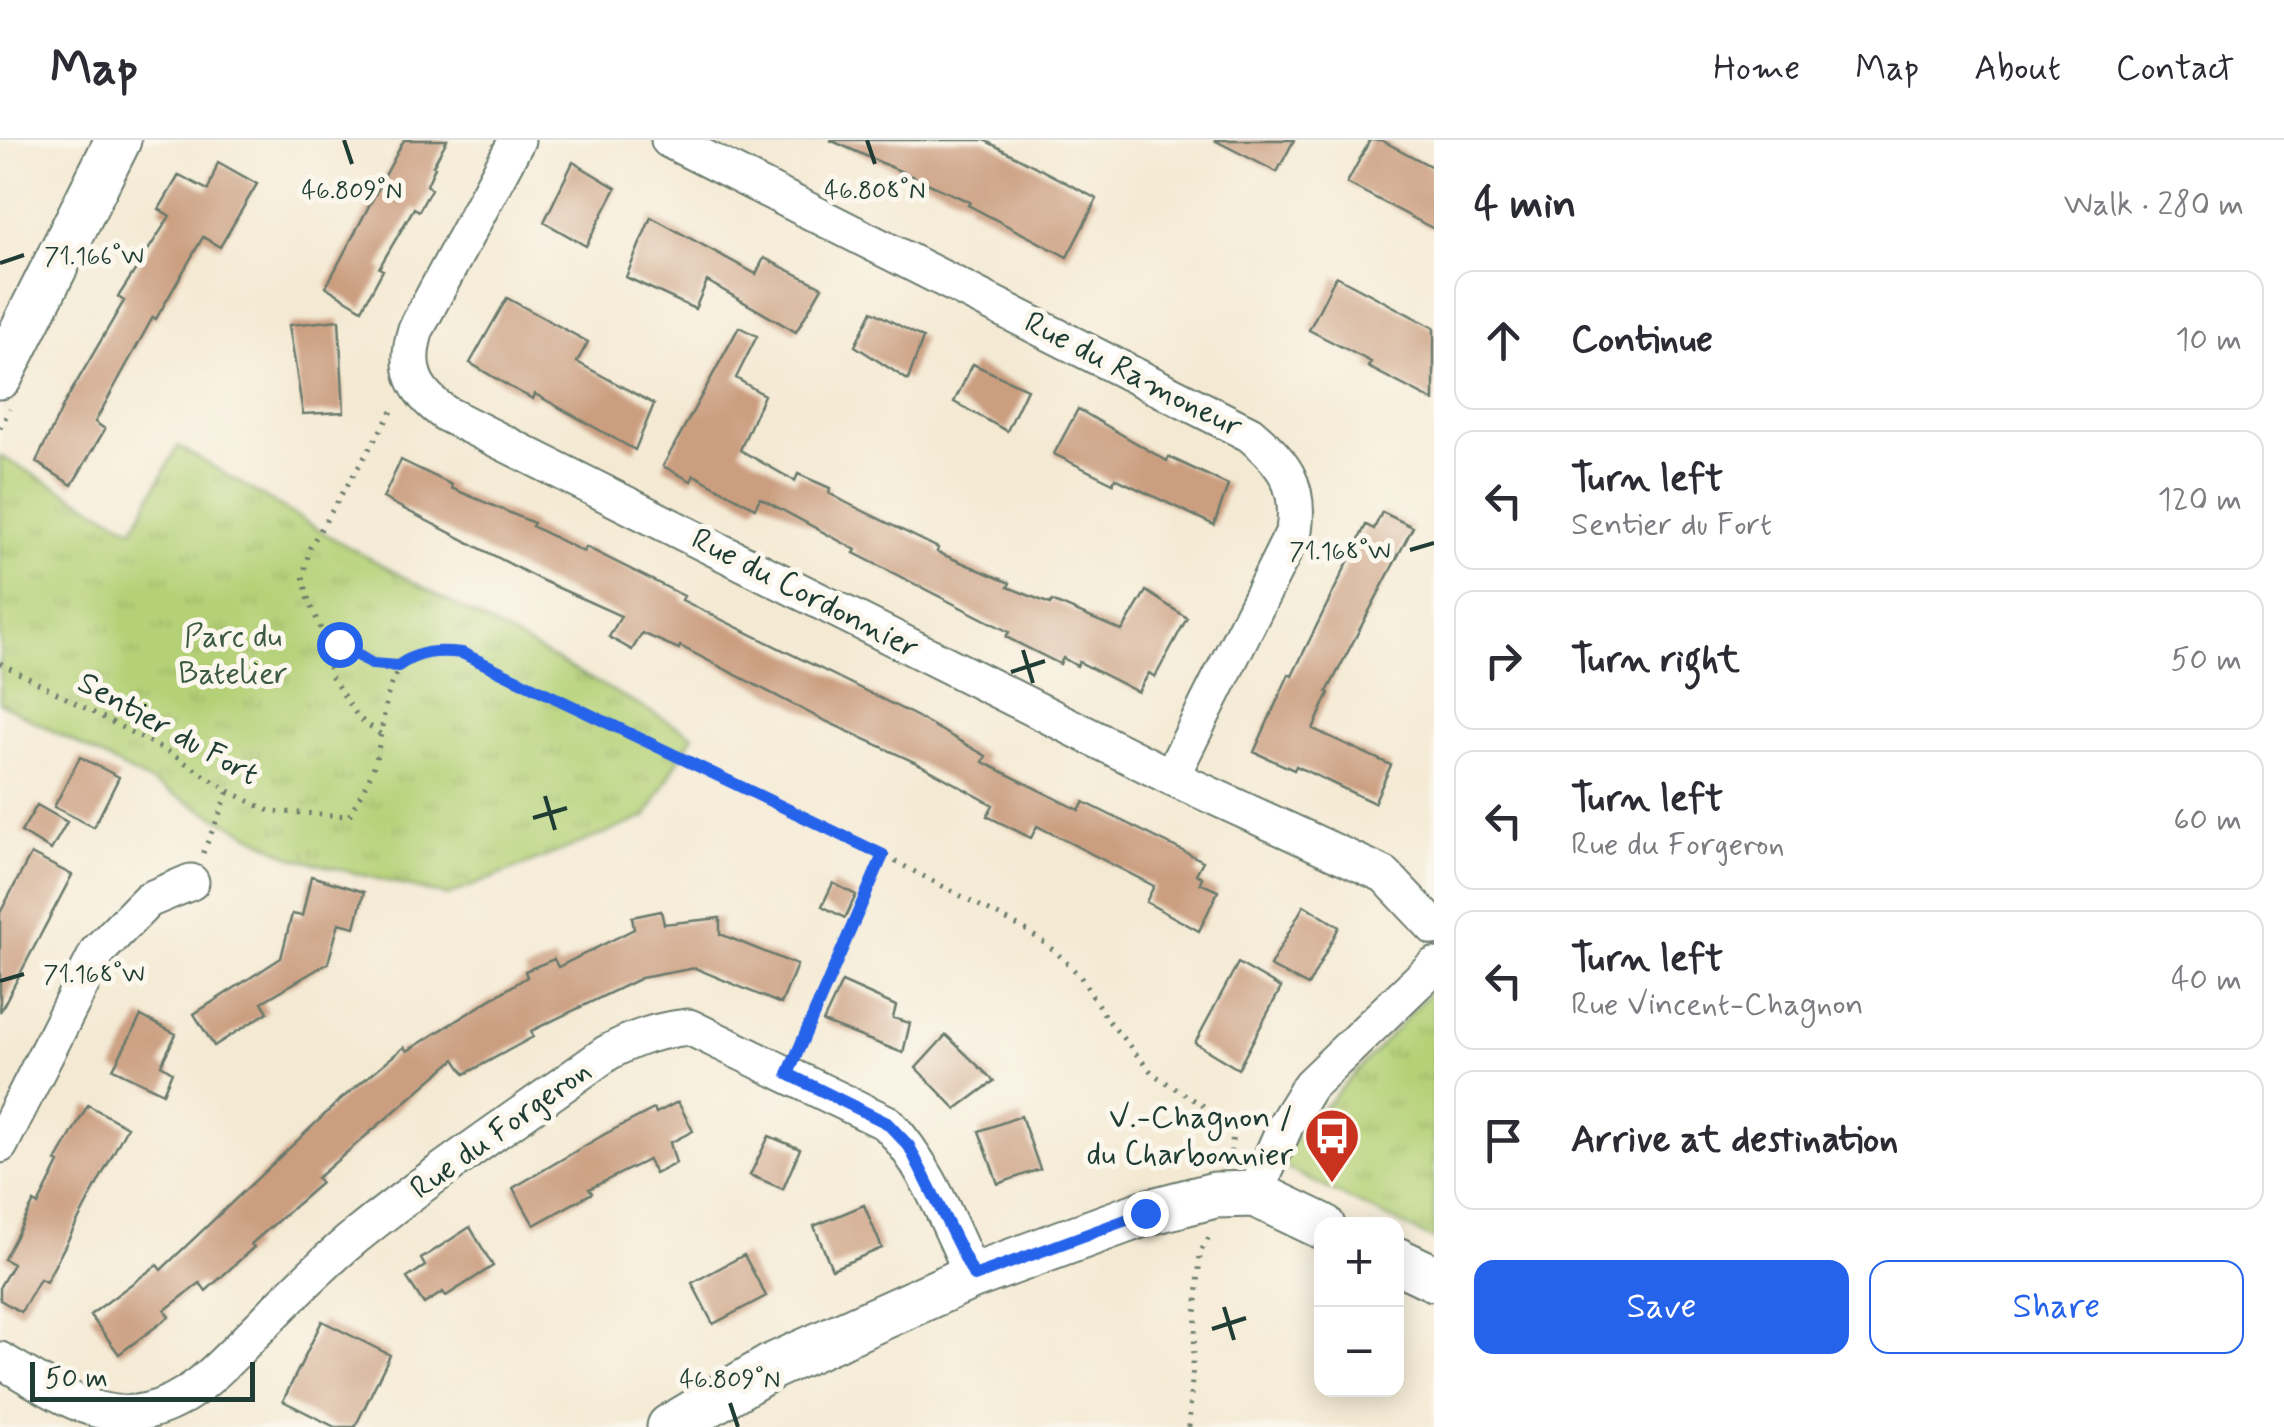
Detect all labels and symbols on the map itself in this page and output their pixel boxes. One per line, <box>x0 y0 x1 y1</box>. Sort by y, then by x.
text: 46.809°N <box>302 175 402 208</box>
text: 46.808°N <box>824 175 926 208</box>
text: 71.166°W <box>44 241 144 274</box>
street label: Rue du Ramoneur <box>1017 302 1250 448</box>
street label: Rue du Cordonnier <box>684 519 926 669</box>
text: 71.168°W <box>1289 536 1391 569</box>
park label: Parc du Batelier <box>178 616 288 695</box>
route start <box>317 622 363 668</box>
street label: Sentier du Fort <box>70 662 266 796</box>
text: 71.168°W <box>43 959 145 992</box>
street label: Rue du Forgeron <box>402 1050 600 1210</box>
place label: V.-Chagnon / du Charbonnier <box>1087 1097 1294 1176</box>
bus stop icon: V.-Chagnon / du Charbonnier <box>1302 1106 1362 1185</box>
route end <box>1123 1191 1169 1237</box>
scale bar <box>30 1357 255 1402</box>
text: 46.809°N <box>680 1364 780 1397</box>

